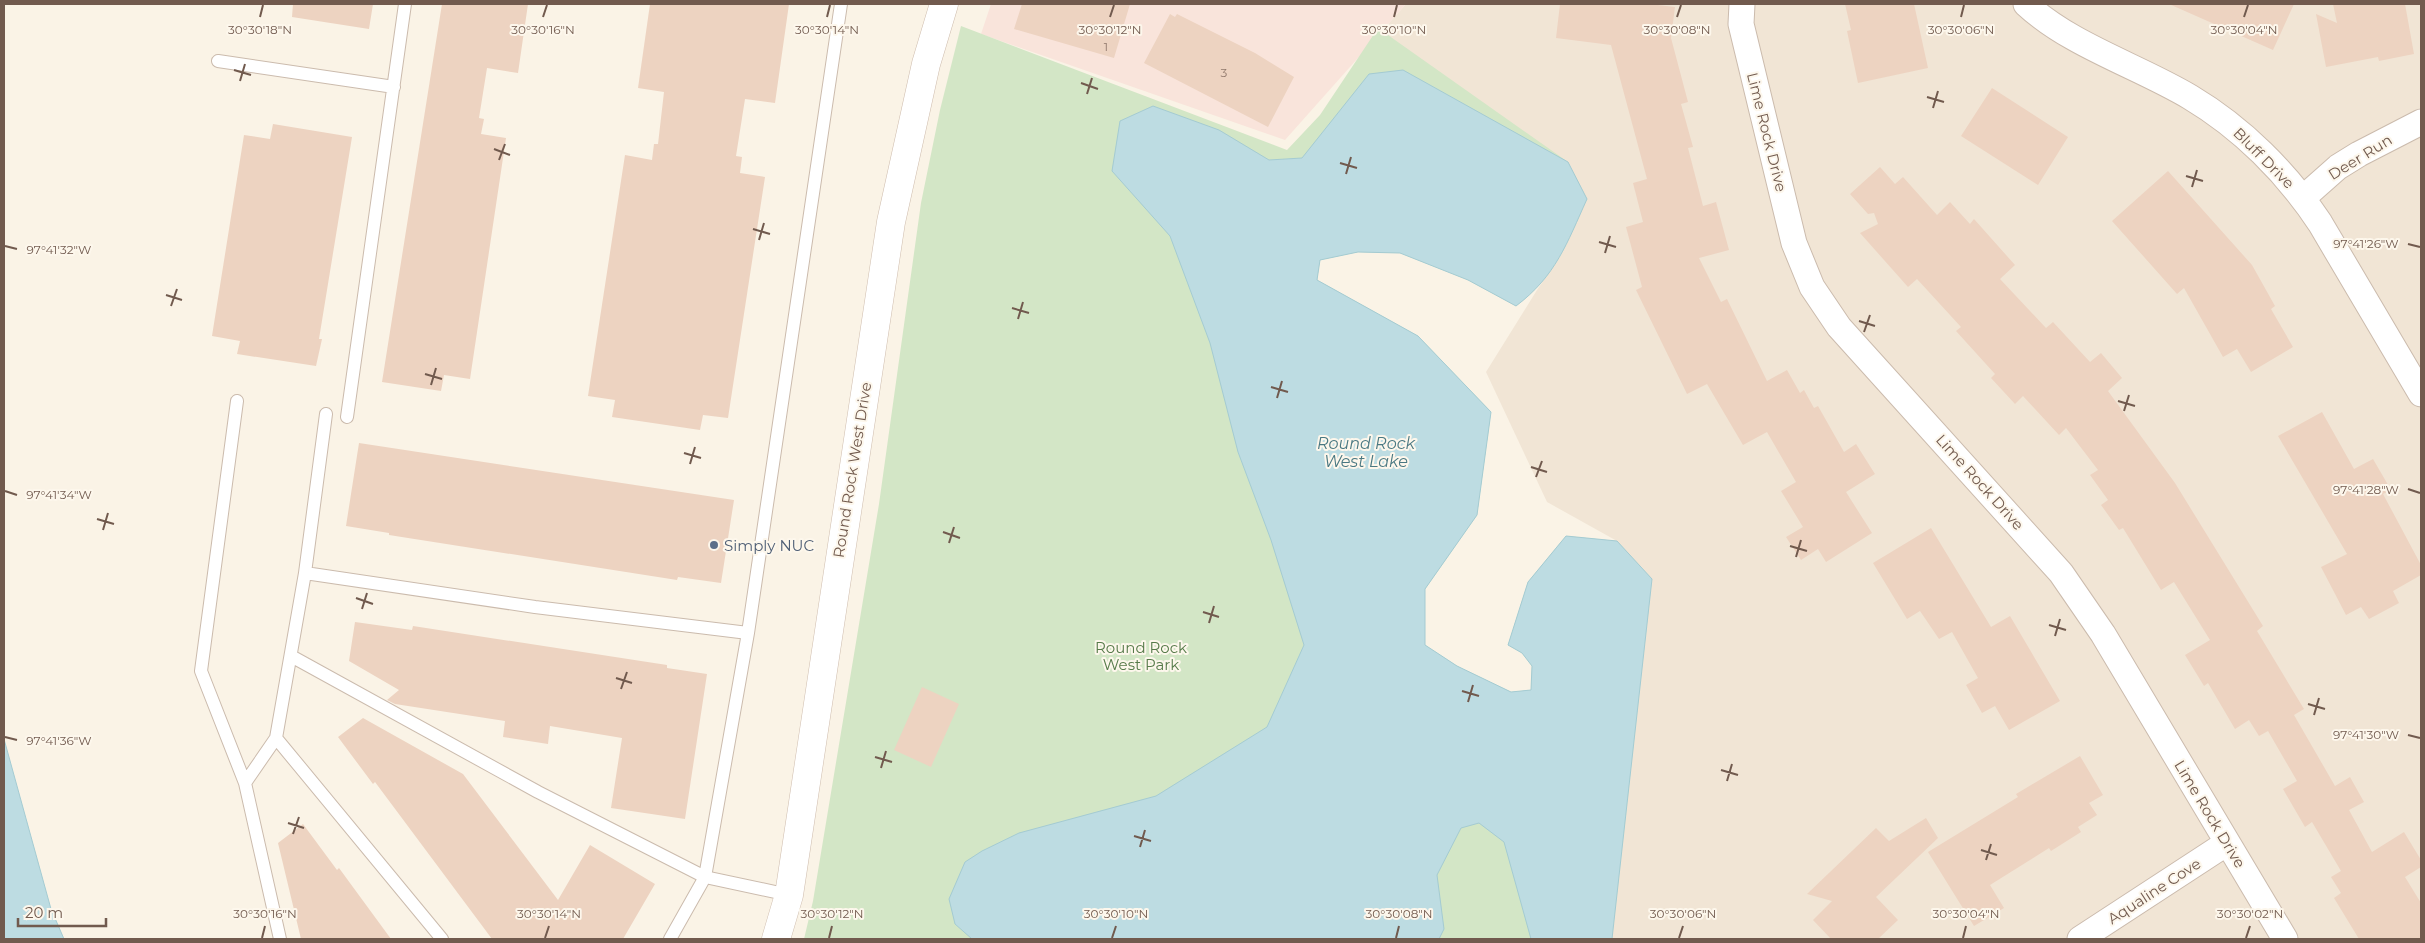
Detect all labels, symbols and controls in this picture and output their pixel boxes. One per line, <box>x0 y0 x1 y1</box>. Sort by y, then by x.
text: 30°30'18"N <box>228 22 292 37</box>
text: 30°30'16"N <box>511 22 575 37</box>
text: 30°30'14"N <box>795 22 859 37</box>
text: 30°30'12"N <box>1078 22 1142 37</box>
text: 30°30'10"N <box>1362 22 1426 37</box>
text: 30°30'08"N <box>1643 22 1711 37</box>
text: 30°30'06"N <box>1928 22 1994 37</box>
text: 30°30'04"N <box>2210 22 2278 37</box>
house number: 1 <box>1104 39 1108 54</box>
house number: 3 <box>1221 65 1228 80</box>
street label: Lime Rock Drive <box>1743 70 1791 194</box>
street label: Bluff Drive <box>2229 123 2299 193</box>
street label: Deer Run <box>2325 130 2395 184</box>
text: 97°41'26"W <box>2333 236 2399 251</box>
text: 97°41'32"W <box>27 242 91 257</box>
street label: Round Rock West Drive <box>829 381 875 559</box>
street label: Lime Rock Drive <box>1932 430 2028 534</box>
water label: Round Rock West Lake <box>1317 434 1417 471</box>
text: 97°41'28"W <box>2333 482 2399 497</box>
text: 97°41'34"W <box>26 487 92 502</box>
place label: Simply NUC <box>724 536 814 555</box>
marker: Simply NUC <box>708 539 720 551</box>
park label: Round Rock West Park <box>1095 638 1187 674</box>
text: 97°41'30"W <box>2333 727 2399 742</box>
text: 97°41'36"W <box>26 733 92 748</box>
street label: Lime Rock Drive <box>2170 757 2250 871</box>
street label: Aqualine Cove <box>2104 854 2204 928</box>
scale bar <box>18 896 105 928</box>
text: 20 m <box>25 903 63 922</box>
text: 30°30'16"N <box>233 906 297 921</box>
text: 30°30'14"N <box>517 906 581 921</box>
text: 30°30'12"N <box>800 906 864 921</box>
text: 30°30'10"N <box>1084 906 1148 921</box>
text: 30°30'08"N <box>1365 906 1433 921</box>
text: 30°30'06"N <box>1650 906 1716 921</box>
text: 30°30'04"N <box>1932 906 2000 921</box>
text: 30°30'02"N <box>2217 906 2283 921</box>

